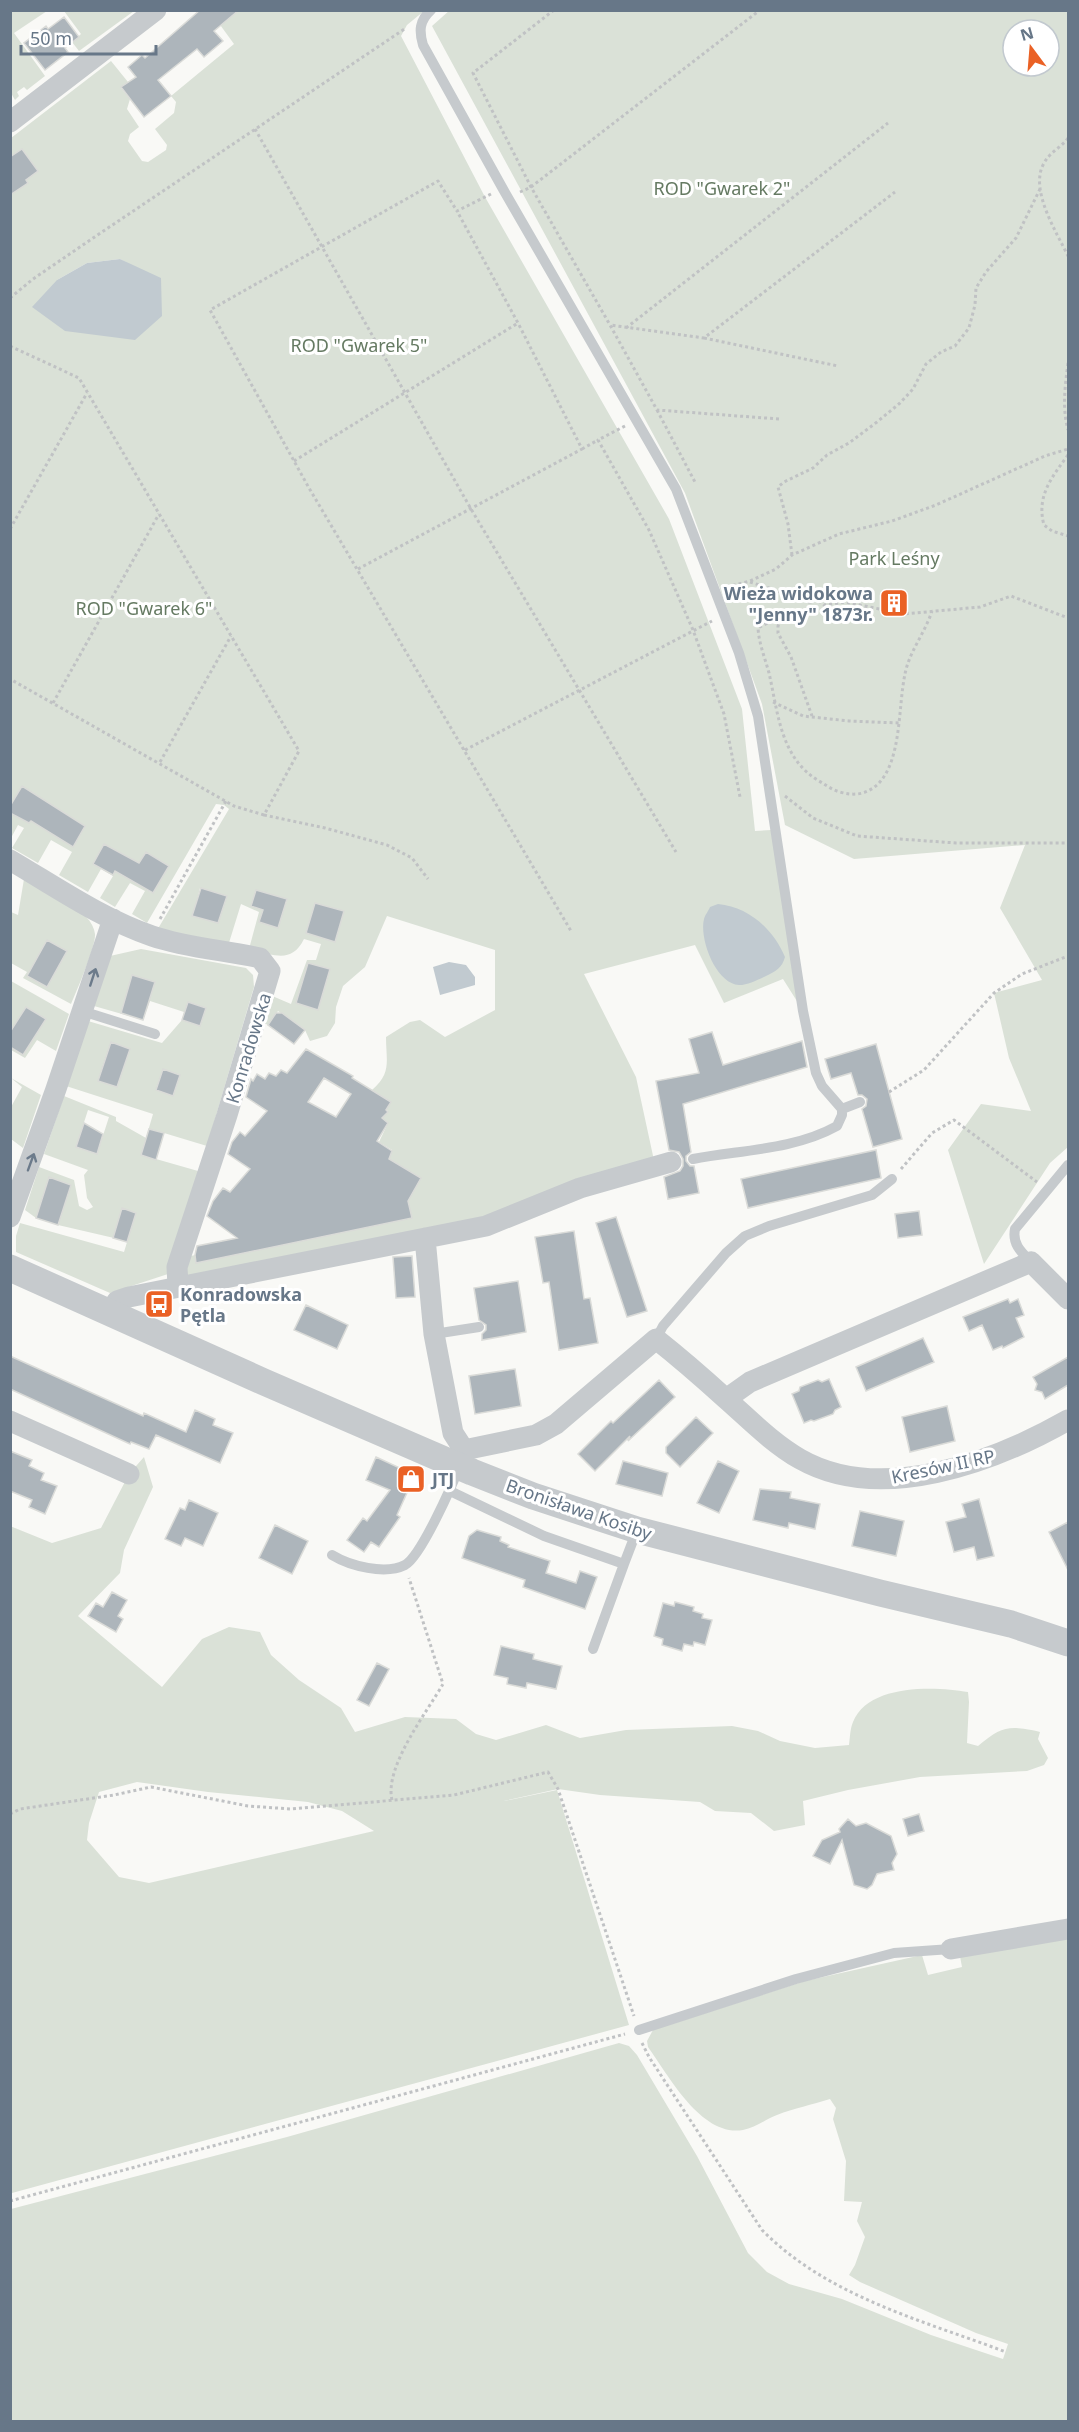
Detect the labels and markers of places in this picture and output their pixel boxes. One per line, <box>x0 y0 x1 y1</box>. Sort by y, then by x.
place label: Wieża widokowa "Jenny" 1873r. <box>724 581 873 626</box>
building icon: Wieża widokowa "Jenny" 1873r. <box>878 587 910 619</box>
place label: Konradowska Pętla <box>180 1282 302 1327</box>
bus stop icon: Konradowska Pętla <box>143 1288 175 1320</box>
shop icon: JTJ <box>395 1463 427 1495</box>
place label: JTJ <box>430 1467 454 1491</box>

